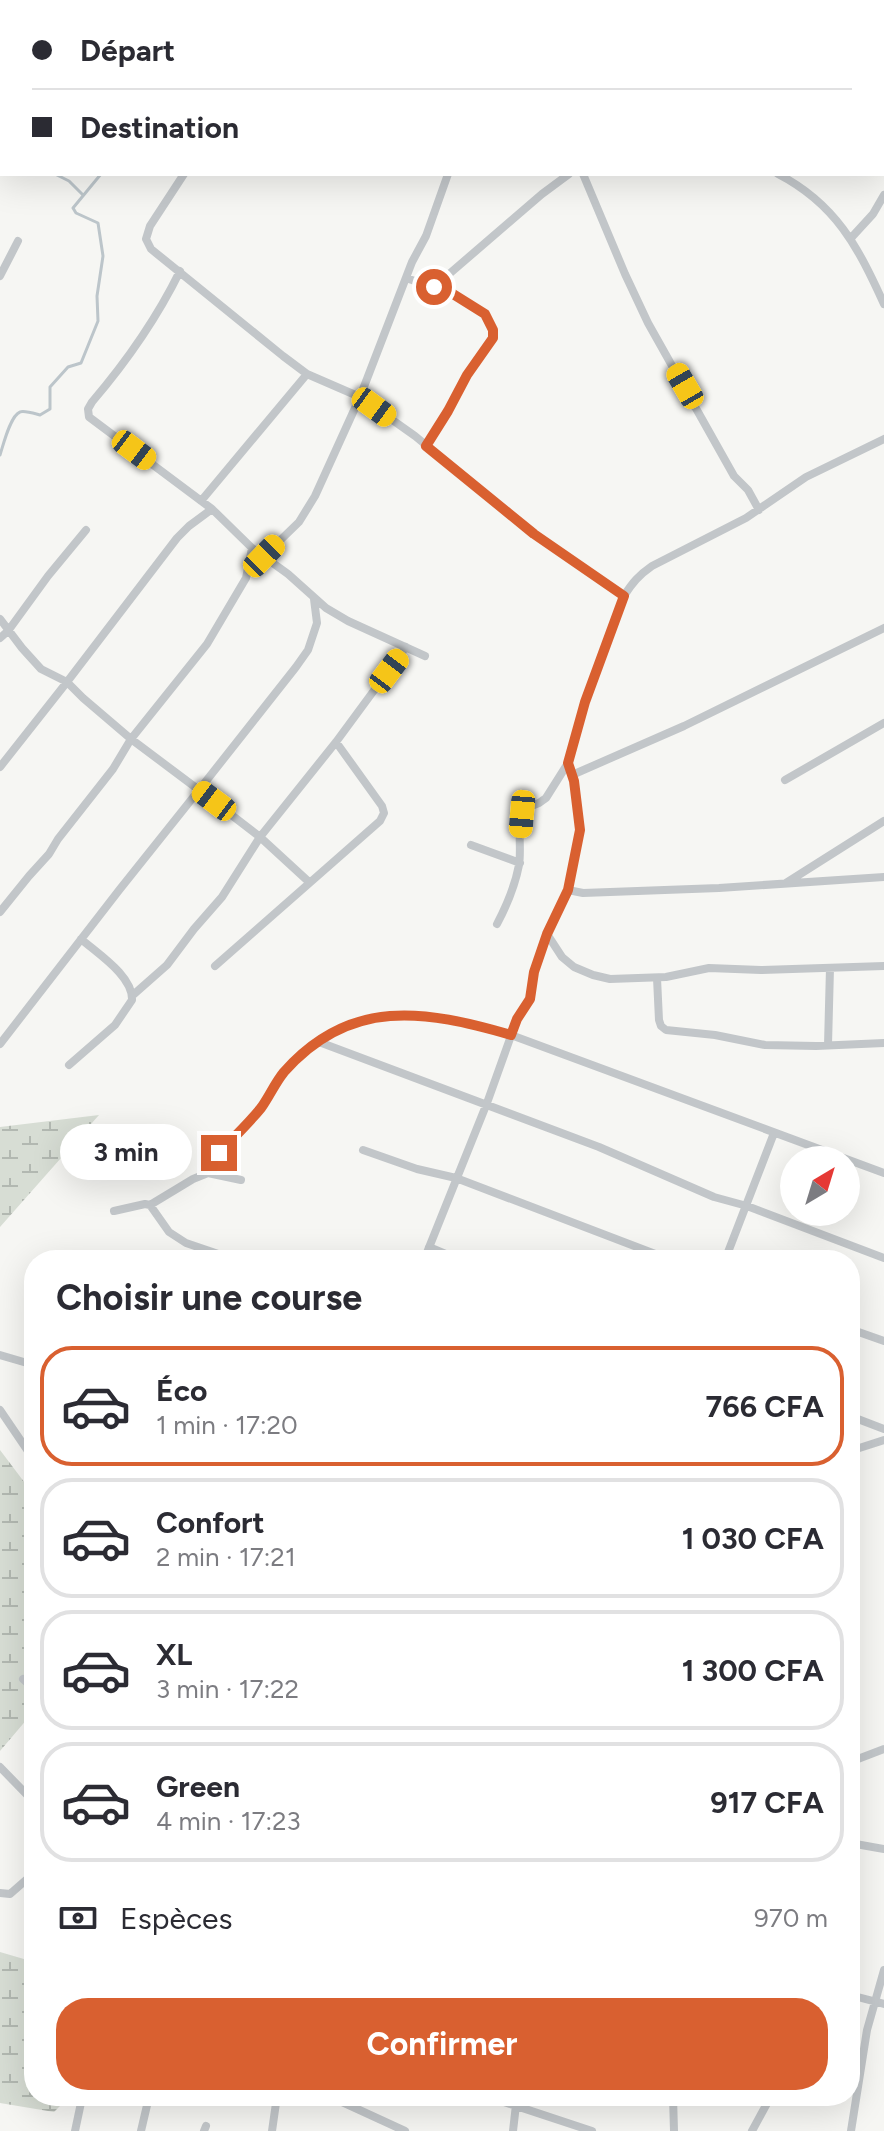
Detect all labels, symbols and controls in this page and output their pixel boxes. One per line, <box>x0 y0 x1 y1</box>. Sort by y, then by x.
text: Départ <box>80 32 175 69</box>
text: Destination <box>80 109 239 146</box>
route start <box>416 269 452 305</box>
car <box>663 359 707 413</box>
car <box>348 383 400 431</box>
car <box>108 426 160 474</box>
car <box>239 530 289 582</box>
car <box>365 645 413 697</box>
car <box>188 777 240 825</box>
car <box>508 789 536 839</box>
callout: 3 min <box>59 1125 191 1181</box>
route end <box>201 1135 237 1171</box>
text: 3 min <box>94 1136 158 1168</box>
north arrow <box>780 1146 860 1226</box>
map controls <box>780 1146 860 1226</box>
text: Choisir une course <box>56 1276 362 1319</box>
icon: car <box>60 1370 132 1442</box>
text: Éco <box>156 1372 207 1409</box>
text: 766 CFA <box>706 1388 824 1425</box>
text: 1 min · 17:20 <box>156 1409 298 1441</box>
icon: car <box>60 1502 132 1574</box>
text: Confort <box>156 1504 265 1541</box>
text: 1 030 CFA <box>682 1520 824 1557</box>
text: 2 min · 17:21 <box>156 1541 296 1573</box>
icon: car <box>60 1634 132 1706</box>
text: XL <box>156 1636 192 1673</box>
text: 1 300 CFA <box>682 1652 824 1689</box>
text: 3 min · 17:22 <box>156 1673 299 1705</box>
icon: car <box>60 1766 132 1838</box>
text: Green <box>156 1768 240 1805</box>
text: 917 CFA <box>710 1784 824 1821</box>
text: 4 min · 17:23 <box>156 1805 301 1837</box>
icon: cash <box>56 1896 100 1940</box>
text: Espèces <box>120 1900 232 1937</box>
text: 970 m <box>754 1902 828 1934</box>
button: Confirmer <box>56 1998 828 2090</box>

